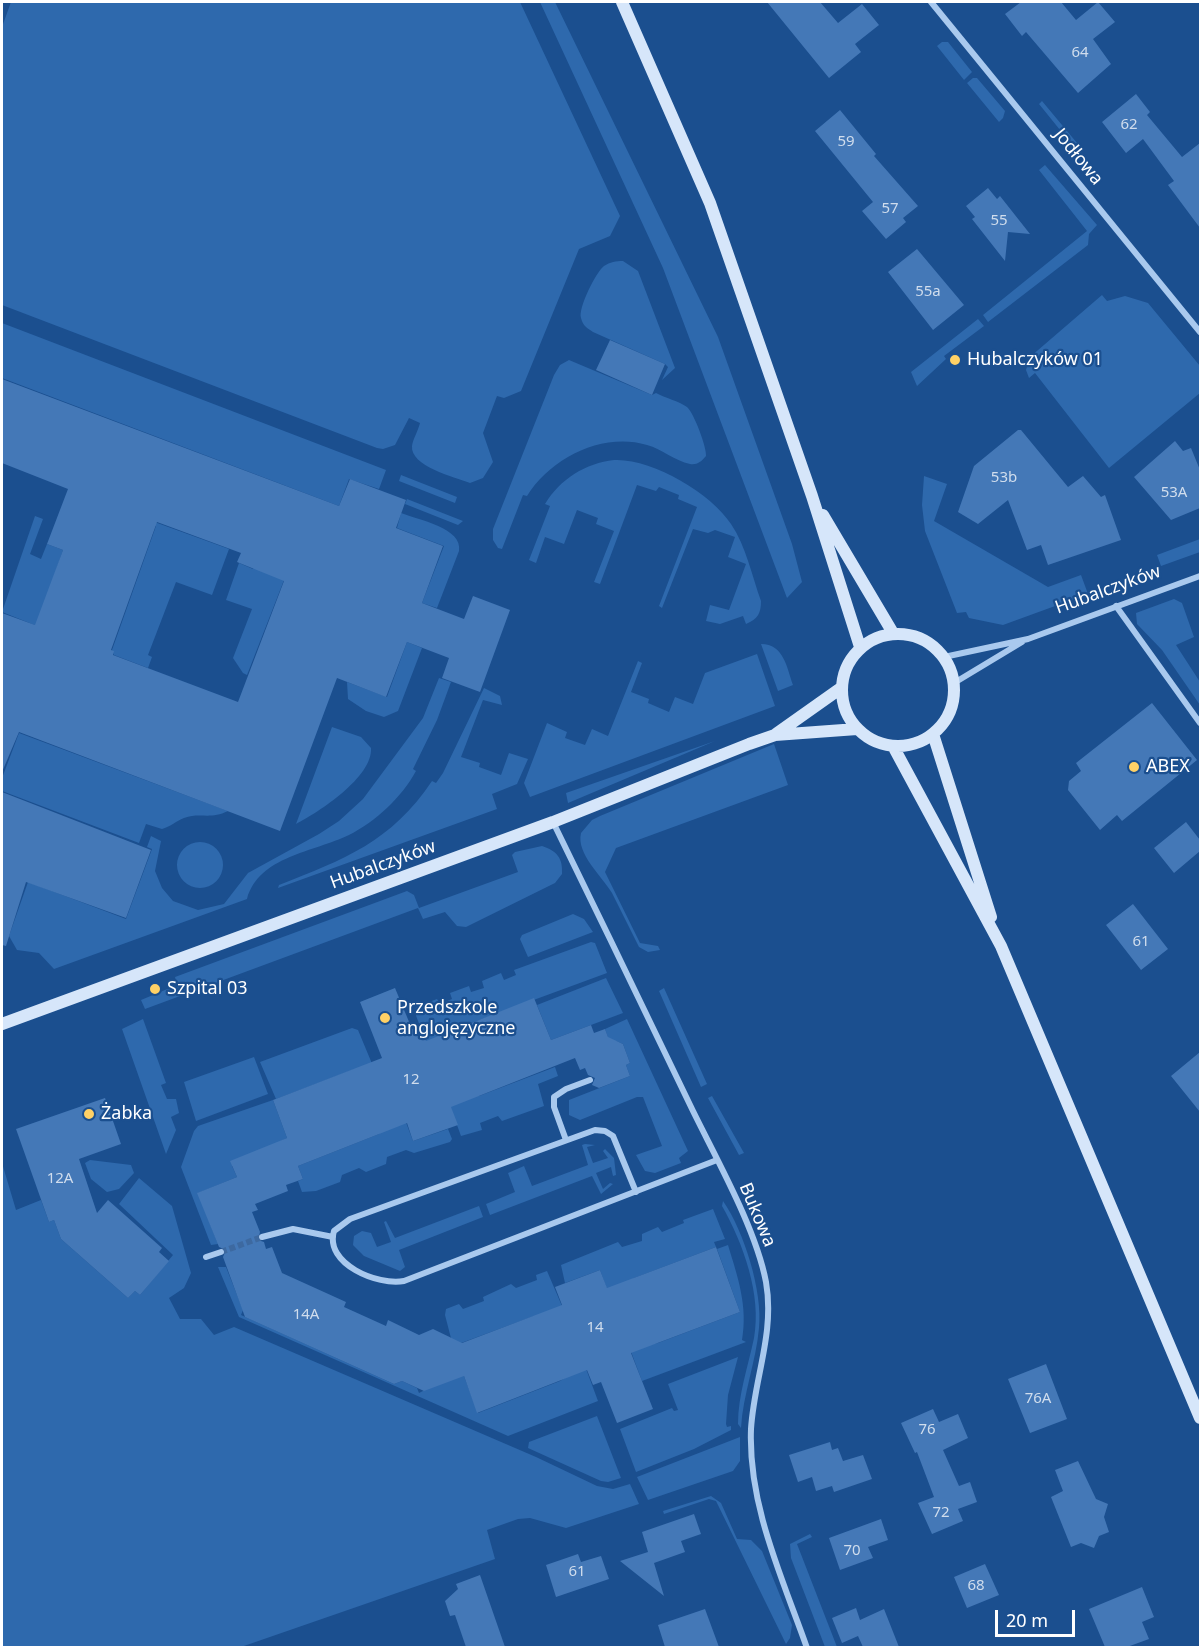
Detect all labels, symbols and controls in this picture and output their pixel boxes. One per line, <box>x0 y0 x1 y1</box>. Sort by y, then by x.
house number: 64 <box>1071 44 1089 62</box>
house number: 62 <box>1120 116 1138 134</box>
street label: Jodłowa <box>1049 124 1107 190</box>
house number: 59 <box>837 133 855 151</box>
house number: 57 <box>881 200 899 218</box>
house number: 55 <box>990 212 1008 230</box>
house number: 55a <box>915 283 941 301</box>
place label: Hubalczyków 01 <box>967 349 1103 371</box>
marker: Hubalczyków 01 <box>948 353 962 367</box>
house number: 53b <box>991 469 1017 487</box>
house number: 53A <box>1161 484 1187 502</box>
street label: Hubalczyków <box>1052 561 1164 619</box>
place label: ABEX <box>1146 756 1190 778</box>
marker: ABEX <box>1127 760 1141 774</box>
street label: Hubalczyków <box>327 836 439 894</box>
house number: 61 <box>1132 933 1150 951</box>
place label: Szpital 03 <box>167 978 248 1000</box>
marker: Szpital 03 <box>148 982 162 996</box>
place label: Przedszkole anglojęzyczne <box>397 997 515 1040</box>
marker: Przedszkole anglojęzyczne <box>378 1011 392 1025</box>
house number: 12 <box>402 1071 420 1089</box>
place label: Żabka <box>101 1103 152 1125</box>
marker: Żabka <box>82 1107 96 1121</box>
house number: 12A <box>47 1170 73 1188</box>
street label: Bukowa <box>734 1180 780 1250</box>
house number: 14A <box>293 1306 319 1324</box>
house number: 14 <box>586 1319 604 1337</box>
house number: 76A <box>1025 1390 1051 1408</box>
house number: 76 <box>918 1421 936 1439</box>
house number: 72 <box>932 1504 950 1522</box>
house number: 70 <box>843 1542 861 1560</box>
house number: 61 <box>568 1563 586 1581</box>
house number: 68 <box>967 1577 985 1595</box>
scale bar <box>998 1598 1078 1636</box>
text: 20 m <box>1006 1608 1048 1632</box>

